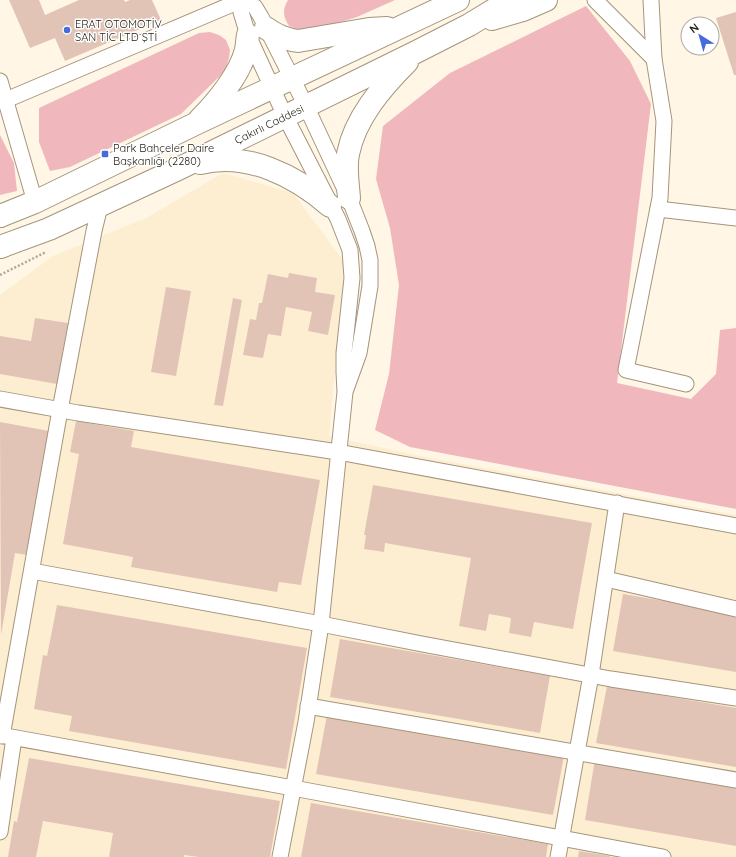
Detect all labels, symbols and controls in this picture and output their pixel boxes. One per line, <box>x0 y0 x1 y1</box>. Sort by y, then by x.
north arrow <box>680 16 720 56</box>
place label: ERAT OTOMOTİV SAN TİC LTD ŞTİ <box>75 17 162 44</box>
text: N <box>687 20 701 36</box>
marker: ERAT OTOMOTİV SAN TİC LTD ŞTİ <box>62 25 72 35</box>
street label: Çakırlı Caddesi <box>232 101 306 147</box>
place label: Park Bahçeler Dai̇re Başkanlığı (2280) <box>113 141 214 168</box>
marker: Park Bahçeler Dai̇re Başkanlığı (2280) <box>100 149 110 159</box>

